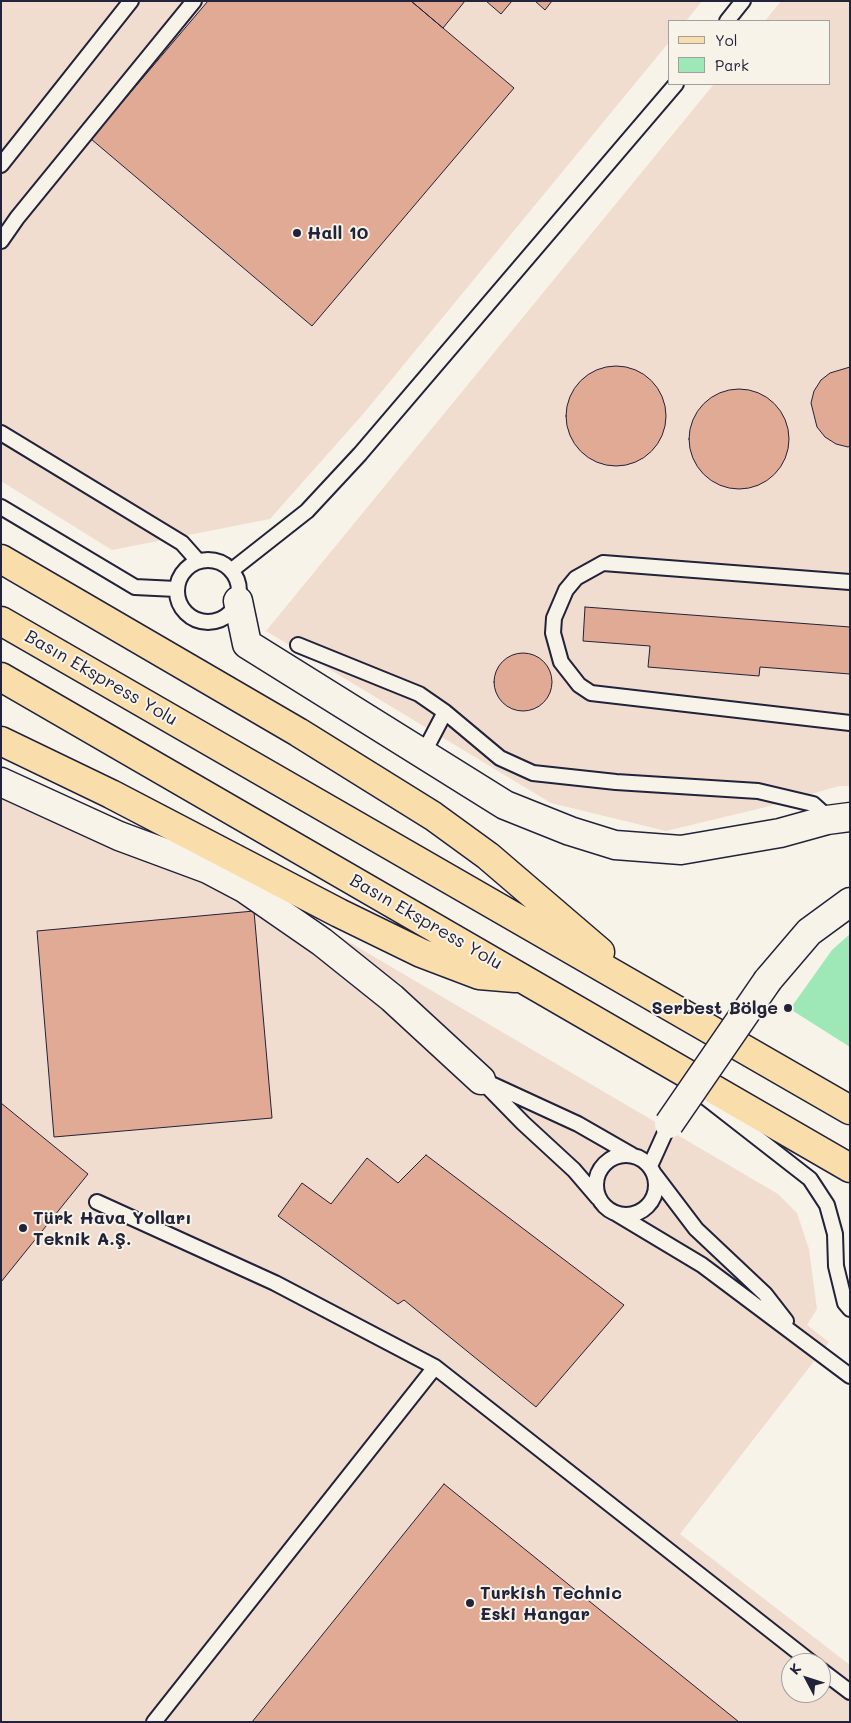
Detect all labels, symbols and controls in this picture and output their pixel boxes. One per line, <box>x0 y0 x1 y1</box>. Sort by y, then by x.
legend <box>668 20 831 85</box>
text: Yol <box>715 30 738 50</box>
text: Park <box>715 55 749 75</box>
place label: Hall 10 <box>307 222 368 244</box>
marker: Hall 10 <box>291 227 303 239</box>
street label: Basın Ekspress Yolu <box>21 626 181 730</box>
street label: Basın Ekspress Yolu <box>346 870 506 974</box>
place label: Serbest Bölge <box>652 997 778 1019</box>
marker: Serbest Bölge <box>782 1002 794 1014</box>
place label: Türk Hava Yolları Teknik A.Ş. <box>33 1207 192 1250</box>
marker: Türk Hava Yolları Teknik A.Ş. <box>17 1222 29 1234</box>
place label: Turkish Technic Eski Hangar <box>480 1582 622 1625</box>
marker: Turkish Technic Eski Hangar <box>464 1597 476 1609</box>
north arrow <box>781 1653 831 1703</box>
text: K <box>785 1659 805 1678</box>

